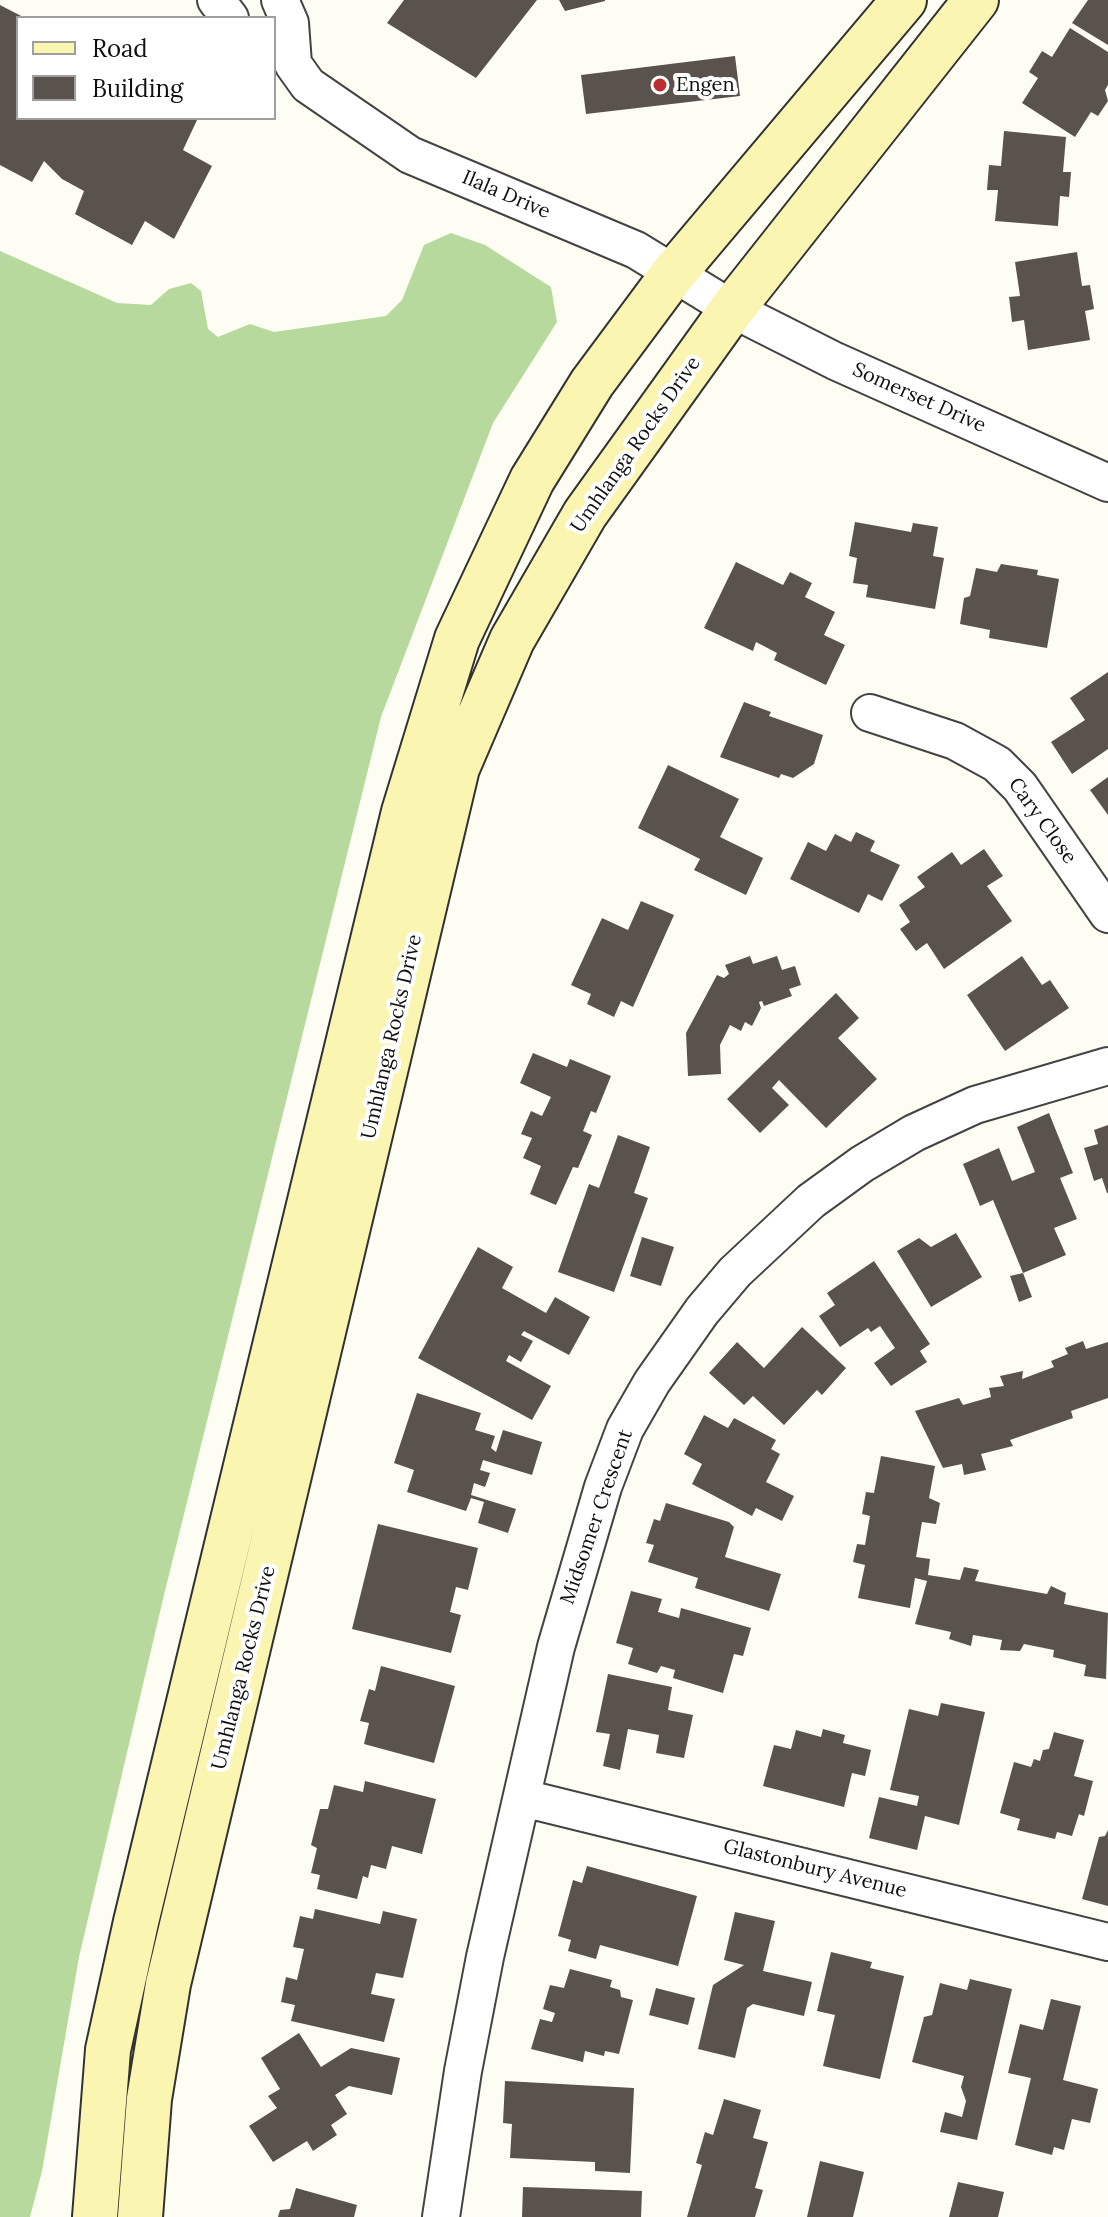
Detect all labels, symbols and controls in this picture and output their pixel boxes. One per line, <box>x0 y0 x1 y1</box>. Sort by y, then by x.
legend <box>16 16 276 120</box>
text: Road <box>92 33 148 64</box>
text: Building <box>92 73 183 104</box>
place label: Engen <box>676 73 735 97</box>
marker: Engen <box>651 76 669 94</box>
street label: Ilala Drive <box>458 166 554 224</box>
street label: Umhlanga Rocks Drive <box>566 352 706 538</box>
street label: Somerset Drive <box>849 358 989 438</box>
street label: Cary Close <box>1003 773 1081 869</box>
street label: Umhlanga Rocks Drive <box>357 932 427 1142</box>
street label: Midsomer Crescent <box>556 1426 638 1608</box>
street label: Umhlanga Rocks Drive <box>207 1563 281 1773</box>
street label: Glastonbury Avenue <box>721 1835 909 1903</box>

